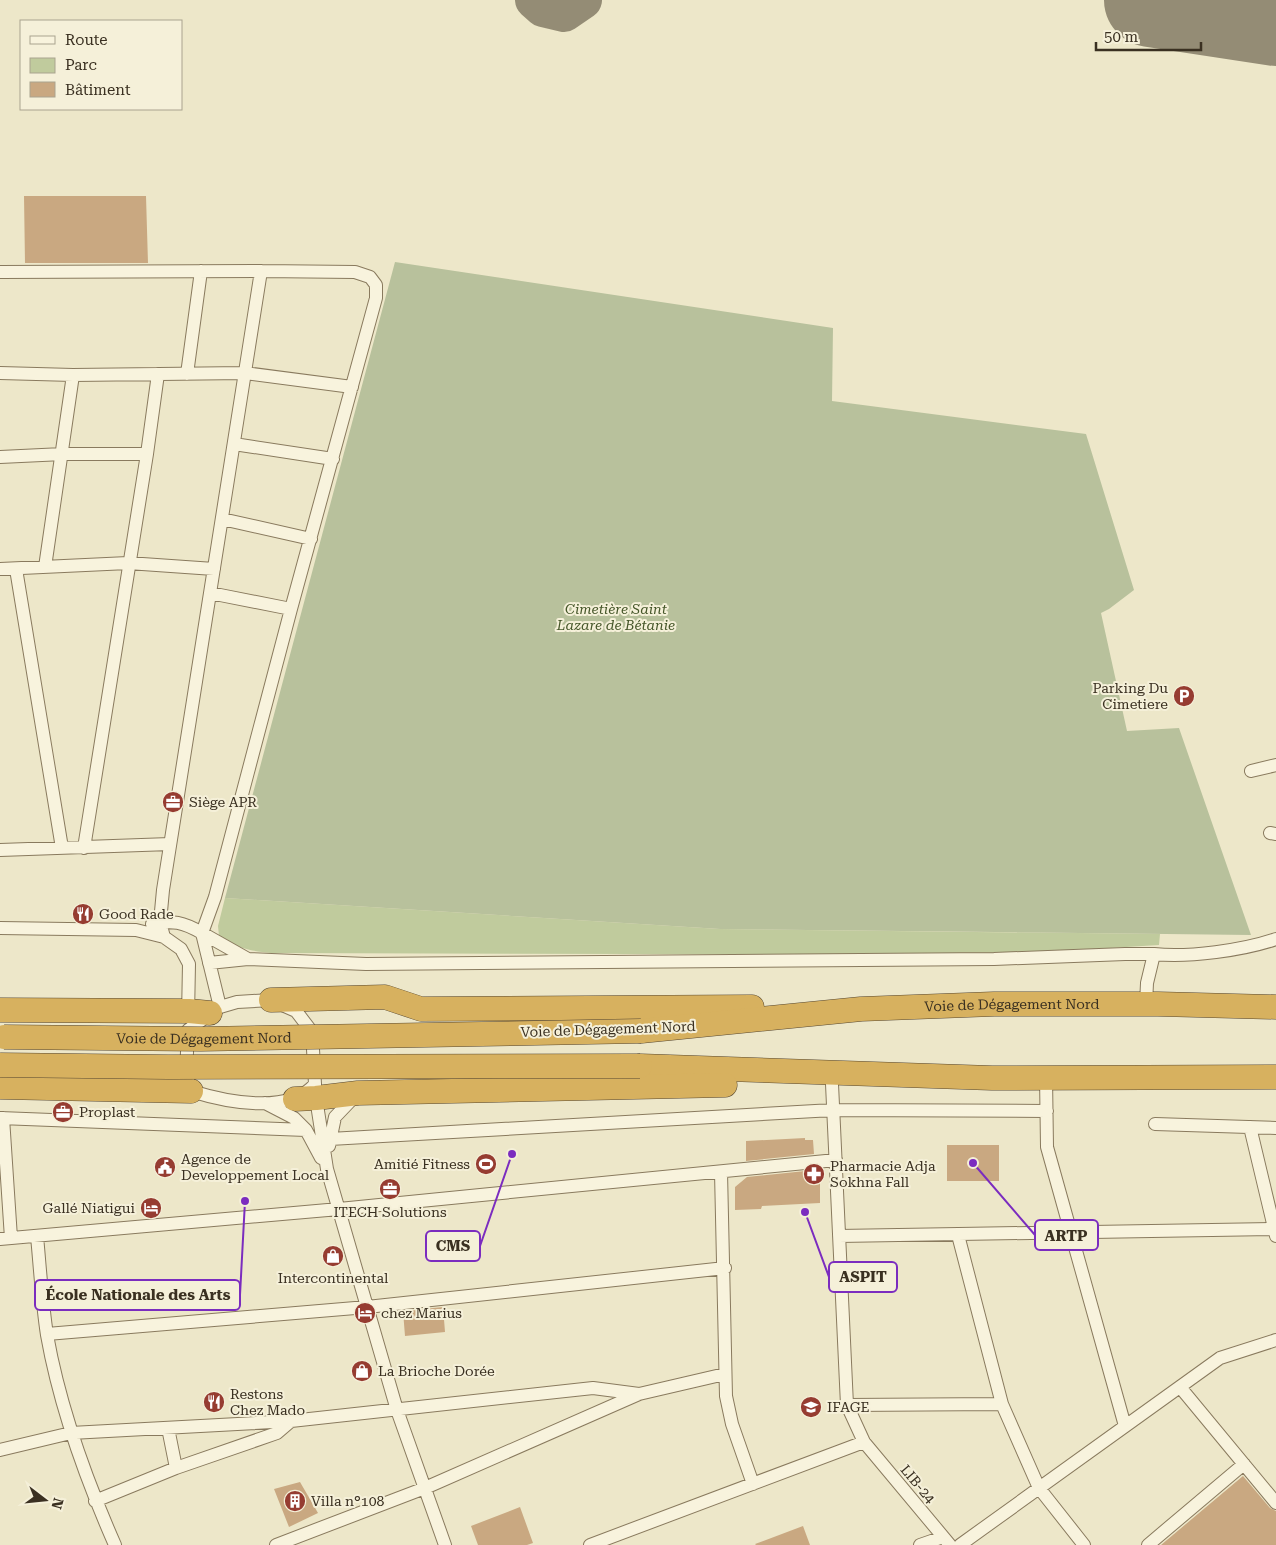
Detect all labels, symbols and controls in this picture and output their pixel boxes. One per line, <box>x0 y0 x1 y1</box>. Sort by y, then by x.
legend <box>20 20 182 110</box>
scale bar <box>1096 20 1201 52</box>
text: 50 m <box>1104 28 1139 46</box>
text: Route <box>65 31 107 49</box>
text: Parc <box>65 56 97 74</box>
text: Bâtiment <box>65 81 131 99</box>
park label: Cimetière Saint Lazare de Bétanie <box>556 601 675 633</box>
place label: Parking Du Cimetiere <box>1093 680 1168 712</box>
parking icon: Parking Du Cimetiere <box>1172 684 1196 708</box>
office icon: Siège APR <box>161 790 185 814</box>
place label: Siège APR <box>189 794 257 810</box>
restaurant icon: Good Rade <box>71 902 95 926</box>
place label: Good Rade <box>99 906 174 922</box>
street label: Voie de Dégagement Nord <box>924 996 1099 1015</box>
street label: Voie de Dégagement Nord <box>520 1018 696 1040</box>
street label: Voie de Dégagement Nord <box>116 1029 292 1047</box>
office icon: Proplast <box>51 1100 75 1124</box>
place label: Proplast <box>79 1104 135 1120</box>
place label: Agence de Developpement Local <box>181 1151 330 1183</box>
sports icon: Amitié Fitness <box>474 1152 498 1176</box>
public building icon: Agence de Developpement Local <box>153 1155 177 1179</box>
place label: Amitié Fitness <box>374 1156 470 1172</box>
place label: Pharmacie Adja Sokhna Fall <box>830 1158 936 1190</box>
pharmacy icon: Pharmacie Adja Sokhna Fall <box>802 1162 826 1186</box>
office icon: ITECH Solutions <box>378 1177 402 1201</box>
hotel icon: Gallé Niatigui <box>139 1196 163 1220</box>
place label: Gallé Niatigui <box>42 1200 136 1216</box>
place label: ITECH Solutions <box>333 1204 447 1220</box>
callout: ARTP <box>1035 1220 1098 1250</box>
text: ARTP <box>1045 1227 1088 1245</box>
callout: CMS <box>426 1231 480 1261</box>
text: CMS <box>436 1237 471 1255</box>
shop icon: Intercontinental <box>321 1244 345 1268</box>
callout: ASPIT <box>829 1262 897 1292</box>
text: ASPIT <box>839 1268 887 1286</box>
place label: Intercontinental <box>278 1270 389 1286</box>
callout: École Nationale des Arts <box>35 1280 240 1310</box>
text: École Nationale des Arts <box>46 1285 231 1304</box>
hotel icon: chez Marius <box>353 1301 377 1325</box>
place label: chez Marius <box>381 1305 462 1321</box>
shop icon: La Brioche Dorée <box>350 1359 374 1383</box>
place label: La Brioche Dorée <box>378 1363 495 1379</box>
place label: Restons Chez Mado <box>230 1386 305 1418</box>
restaurant icon: Restons Chez Mado <box>202 1390 226 1414</box>
school or university icon: IFAGE <box>799 1395 823 1419</box>
place label: IFAGE <box>827 1399 869 1415</box>
street label: LIB-24 <box>897 1462 939 1506</box>
north arrow <box>20 1475 70 1525</box>
building icon: Villa n°108 <box>283 1489 307 1513</box>
place label: Villa n°108 <box>311 1493 385 1509</box>
text: N <box>48 1496 67 1511</box>

